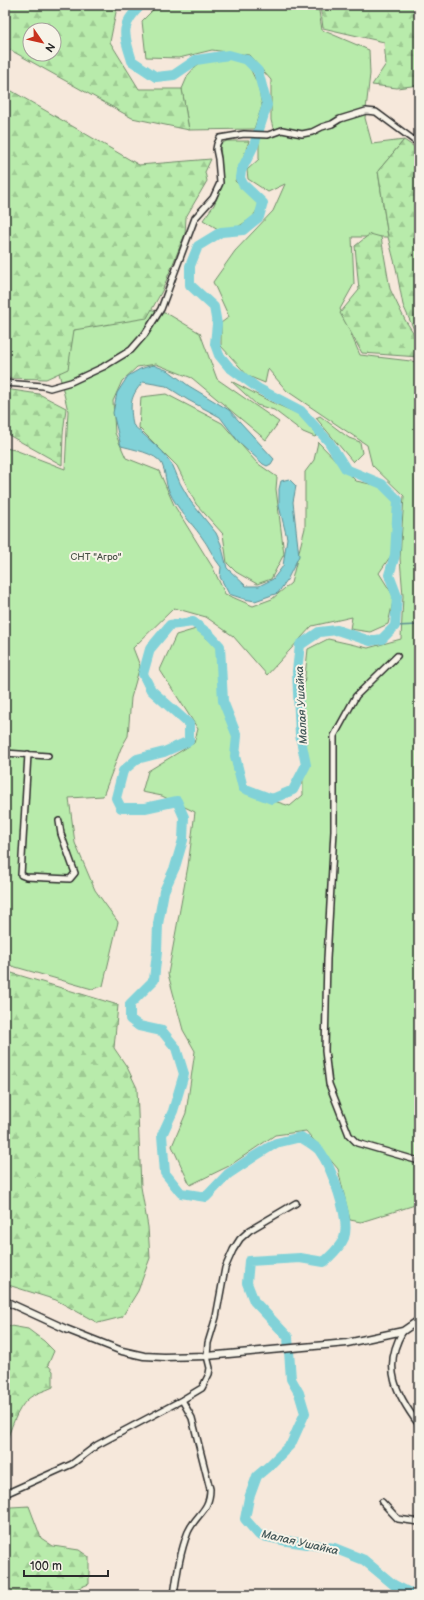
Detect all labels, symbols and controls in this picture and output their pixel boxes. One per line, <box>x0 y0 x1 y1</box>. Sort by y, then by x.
north arrow <box>22 22 62 62</box>
text: N <box>42 40 58 54</box>
park label: СНТ "Агро" <box>71 551 122 563</box>
water label: Малая Ушайка <box>293 665 310 744</box>
water label: Малая Ушайка <box>260 1527 340 1558</box>
scale bar <box>24 1552 108 1578</box>
text: 100 m <box>30 1559 62 1574</box>

